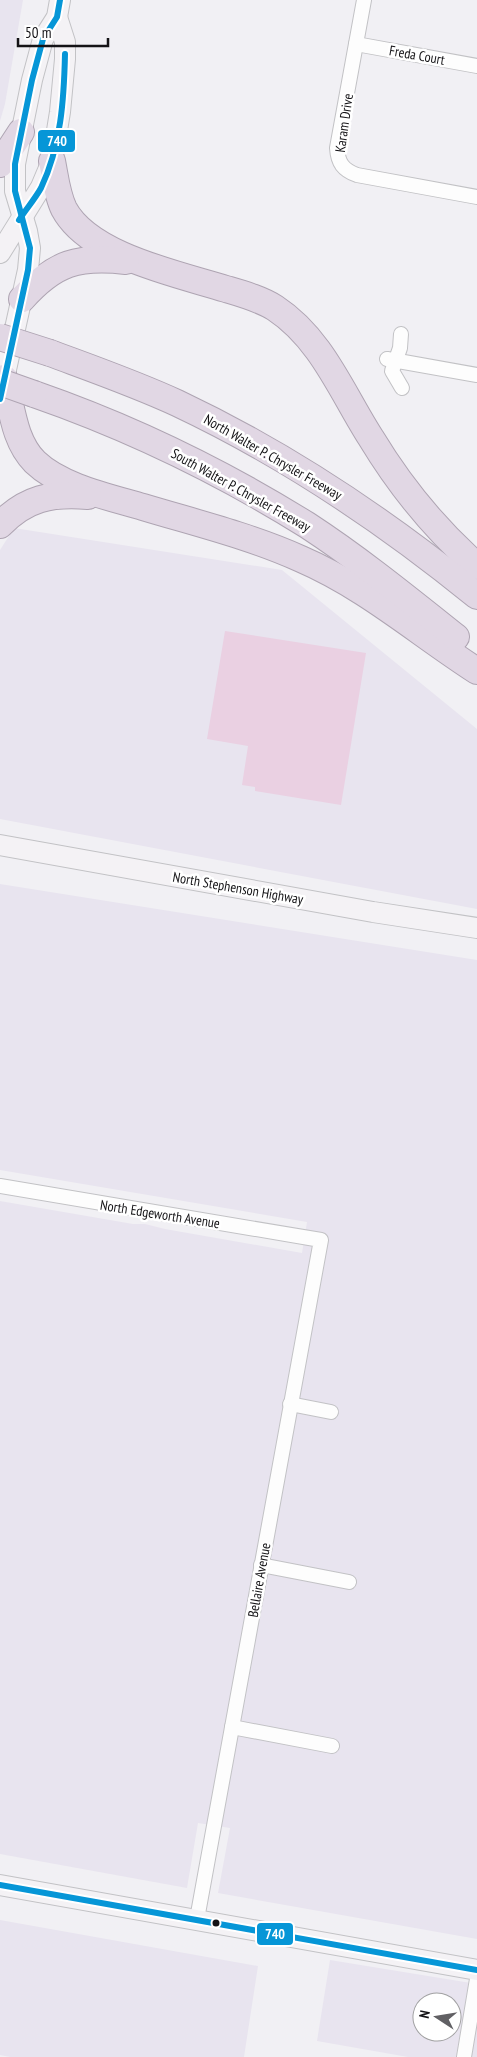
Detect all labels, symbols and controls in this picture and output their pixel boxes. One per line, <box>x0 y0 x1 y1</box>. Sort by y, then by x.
scale bar <box>18 15 108 47</box>
text: 50 m <box>25 23 51 42</box>
street label: Freda Court <box>388 41 446 69</box>
street label: Karam Drive <box>331 92 357 154</box>
line badge: 740 <box>37 129 76 153</box>
text: 740 <box>47 132 67 150</box>
street label: North Walter P. Chrysler Freeway <box>201 410 346 504</box>
street label: South Walter P. Chrysler Freeway <box>168 444 315 536</box>
street label: North Stephenson Highway <box>171 868 305 908</box>
street label: North Edgeworth Avenue <box>99 1196 221 1232</box>
street label: Bellaire Avenue <box>244 1541 274 1619</box>
unlabelled marker <box>211 1918 221 1928</box>
line badge: 740 <box>256 1922 294 1946</box>
text: 740 <box>265 1925 285 1943</box>
north arrow <box>412 1992 462 2042</box>
text: N <box>415 2009 434 2020</box>

